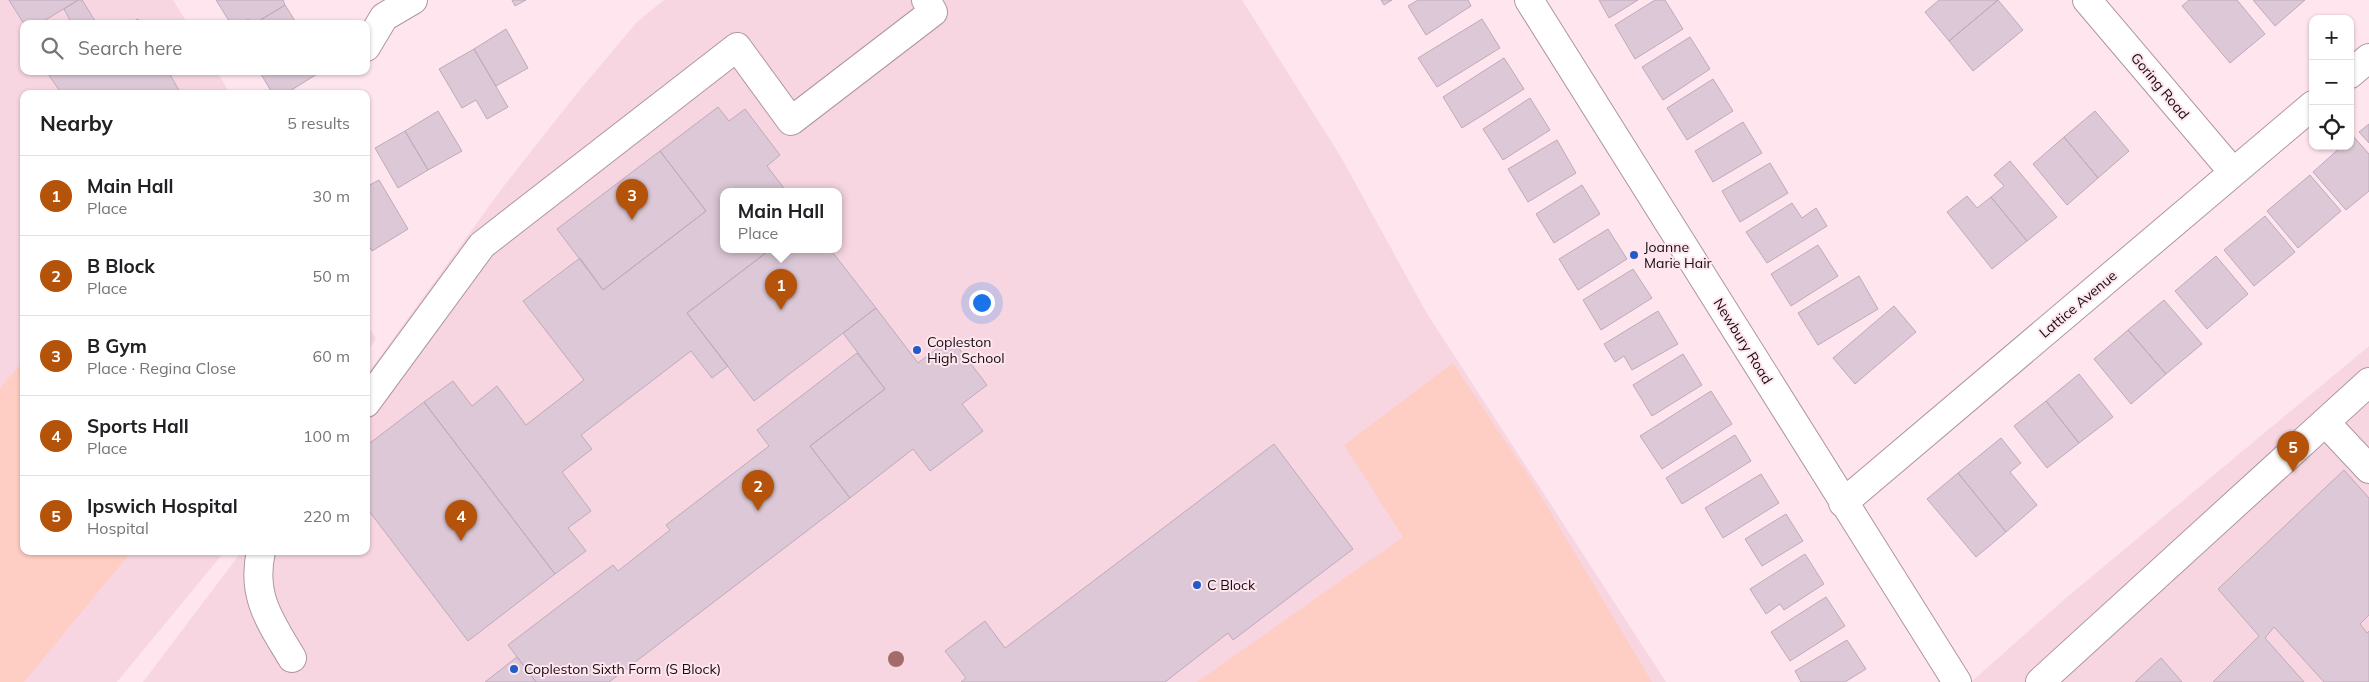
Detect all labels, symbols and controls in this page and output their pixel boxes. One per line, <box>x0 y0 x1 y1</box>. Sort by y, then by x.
map controls <box>2309 15 2354 150</box>
button: + <box>2309 15 2354 60</box>
search box <box>20 20 370 75</box>
icon: search <box>38 34 66 62</box>
text: Search here <box>78 36 182 60</box>
street label: Goring Road <box>2127 49 2193 123</box>
button: − <box>2309 60 2354 105</box>
button: locate <box>2309 105 2354 150</box>
text: Nearby <box>40 110 113 136</box>
text: 5 results <box>287 113 350 133</box>
text: Main Hall <box>87 174 173 198</box>
pin: 3 <box>616 179 648 220</box>
text: 1 <box>51 186 61 206</box>
text: 30 m <box>313 186 350 206</box>
popup <box>720 188 842 253</box>
text: Place <box>87 198 127 218</box>
text: Main Hall <box>738 199 824 223</box>
text: Place <box>738 223 778 243</box>
place label: Joanne Marie Hair <box>1644 238 1713 272</box>
marker: Joanne Marie Hair <box>1628 249 1640 261</box>
text: B Block <box>87 254 155 278</box>
text: 2 <box>51 266 61 286</box>
text: 50 m <box>313 266 350 286</box>
street label: Lattice Avenue <box>2036 266 2120 342</box>
pin: 1 <box>765 269 797 310</box>
text: Place <box>87 278 127 298</box>
your location <box>969 290 995 316</box>
street label: Newbury Road <box>1710 295 1776 387</box>
place label: Copleston High School <box>927 333 1005 367</box>
text: B Gym <box>87 334 147 358</box>
marker: Copleston High School <box>911 344 923 356</box>
text: 3 <box>51 346 61 366</box>
text: 60 m <box>313 346 350 366</box>
text: Place · Regina Close <box>87 358 236 378</box>
text: Sports Hall <box>87 414 189 438</box>
text: 4 <box>51 426 61 446</box>
text: 100 m <box>303 426 350 446</box>
pin: 5 <box>2277 431 2309 472</box>
text: Place <box>87 438 127 458</box>
pin: 2 <box>742 470 774 511</box>
text: Ipswich Hospital <box>87 494 238 518</box>
pin: 4 <box>445 500 477 541</box>
text: 5 <box>51 506 61 526</box>
text: 220 m <box>303 506 350 526</box>
text: Hospital <box>87 518 149 538</box>
place label: C Block <box>1207 576 1256 594</box>
marker: C Block <box>1191 579 1203 591</box>
place label: Copleston Sixth Form (S Block) <box>524 660 721 678</box>
marker: Copleston Sixth Form (S Block) <box>508 663 520 675</box>

